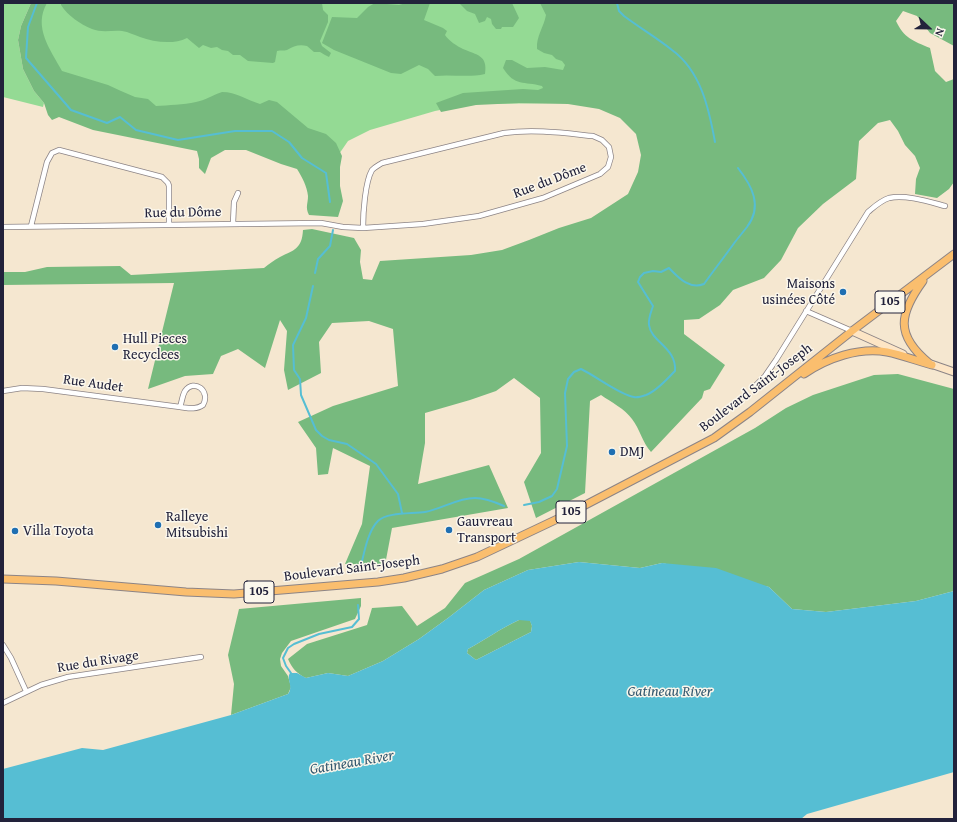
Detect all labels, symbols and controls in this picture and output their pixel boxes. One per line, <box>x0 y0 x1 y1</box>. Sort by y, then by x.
north arrow <box>909 8 949 48</box>
text: N <box>931 26 949 39</box>
street label: Rue du Dôme <box>511 159 589 203</box>
street label: Rue du Dôme <box>144 204 222 222</box>
place label: Maisons usinées Côté <box>762 276 835 308</box>
marker: Maisons usinées Côté <box>838 287 848 297</box>
road number: 105 <box>875 291 905 313</box>
place label: Hull Pieces Recyclees <box>123 331 187 364</box>
street label: Boulevard Saint-Joseph <box>696 340 816 436</box>
marker: Hull Pieces Recyclees <box>110 342 120 352</box>
street label: Rue Audet <box>62 371 124 397</box>
place label: DMJ <box>620 444 644 460</box>
marker: DMJ <box>607 447 617 457</box>
road number: 105 <box>556 501 586 523</box>
place label: Ralleye Mitsubishi <box>166 509 228 542</box>
place label: Gauvreau Transport <box>457 514 516 546</box>
marker: Ralleye Mitsubishi <box>153 520 163 530</box>
place label: Villa Toyota <box>23 523 93 539</box>
marker: Gauvreau Transport <box>444 525 454 535</box>
marker: Villa Toyota <box>10 526 20 536</box>
street label: Boulevard Saint-Joseph <box>283 552 421 586</box>
road number: 105 <box>244 581 274 603</box>
street label: Rue du Rivage <box>56 647 140 677</box>
water label: Gatineau River <box>628 683 712 701</box>
water label: Gatineau River <box>309 747 395 779</box>

